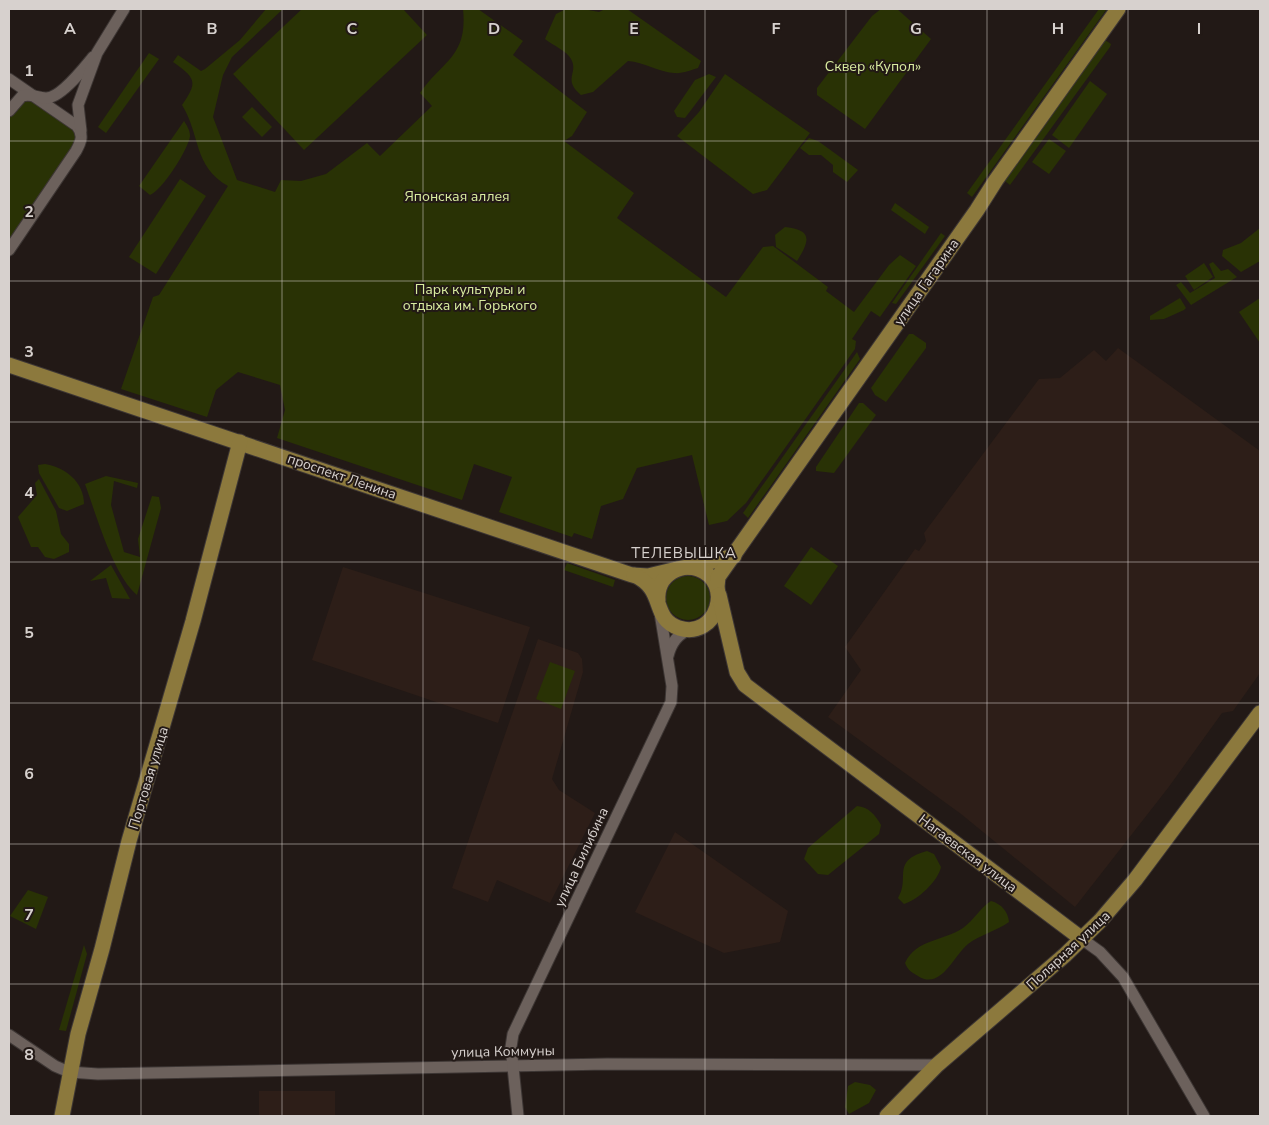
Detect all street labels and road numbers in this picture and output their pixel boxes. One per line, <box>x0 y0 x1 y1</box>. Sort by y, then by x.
street label: улица Гагарина <box>889 235 963 329</box>
street label: проспект Ленина <box>285 449 399 504</box>
street label: Портовая улица <box>124 725 173 832</box>
street label: улица Билибина <box>550 804 613 910</box>
street label: Нагаевская улица <box>915 810 1021 897</box>
street label: Полярная улица <box>1022 907 1114 994</box>
street label: улица Коммуны <box>451 1041 555 1062</box>

